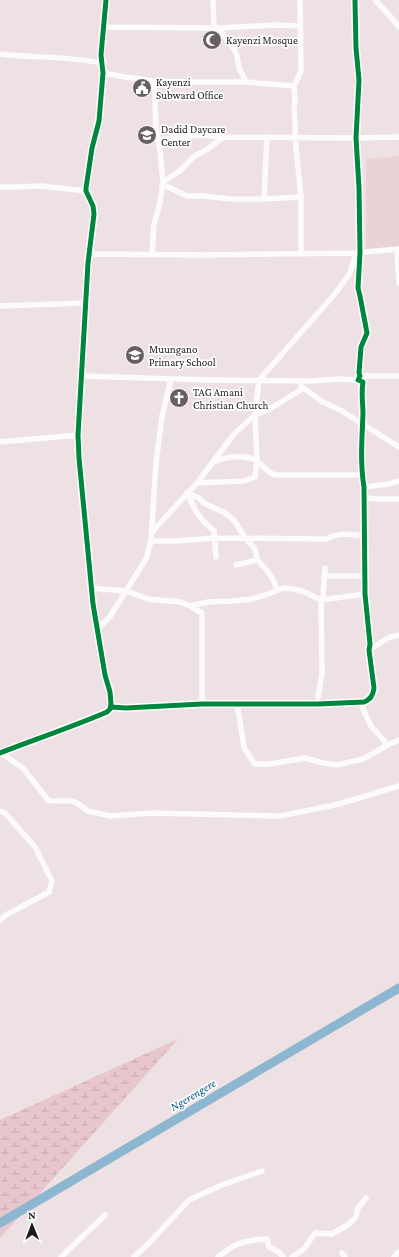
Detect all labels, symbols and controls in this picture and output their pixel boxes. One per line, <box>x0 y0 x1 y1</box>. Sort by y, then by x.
mosque icon: Kayenzi Mosque <box>201 29 223 51</box>
place label: Kayenzi Mosque <box>226 34 298 47</box>
place label: Kayenzi Subward Office <box>156 76 223 101</box>
public building icon: Kayenzi Subward Office <box>131 77 153 99</box>
place label: Dadid Daycare Center <box>161 123 226 148</box>
school or university icon: Dadid Daycare Center <box>136 124 158 146</box>
place label: Muungano Primary School <box>149 343 216 369</box>
school or university icon: Muungano Primary School <box>124 344 146 366</box>
place label: TAG Amani Christian Church <box>193 386 269 411</box>
church icon: TAG Amani Christian Church <box>168 387 190 409</box>
water label: Ngerengere <box>168 1076 219 1114</box>
north arrow <box>12 1205 52 1245</box>
text: N <box>28 1209 36 1221</box>

